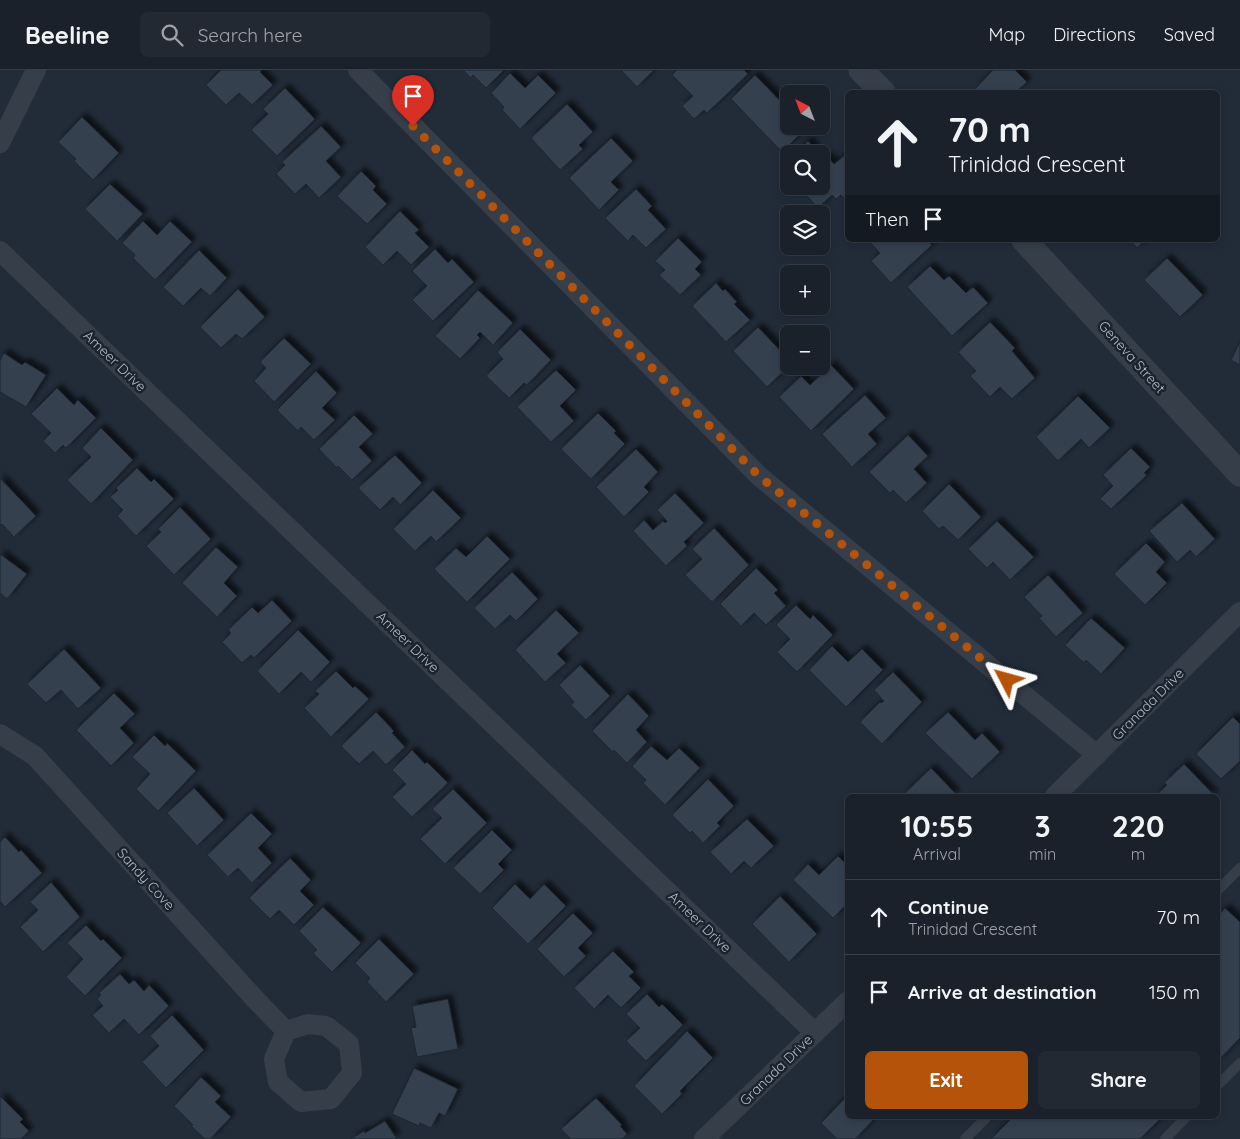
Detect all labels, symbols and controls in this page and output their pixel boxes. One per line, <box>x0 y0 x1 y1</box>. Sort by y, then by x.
search box <box>140 12 490 57</box>
text: Beeline <box>25 20 110 50</box>
icon: search <box>158 21 186 49</box>
text: Search here <box>198 23 303 47</box>
text: Map <box>988 23 1025 46</box>
text: Directions <box>1053 23 1136 46</box>
text: Saved <box>1164 23 1215 46</box>
pin <box>392 75 434 126</box>
icon: arrive <box>399 82 427 110</box>
north arrow <box>780 85 830 135</box>
map controls <box>780 85 830 375</box>
text: 70 m <box>948 107 1031 151</box>
icon: ahead <box>865 110 930 175</box>
button: search <box>780 145 830 195</box>
text: Trinidad Crescent <box>948 150 1126 178</box>
button: layers <box>780 205 830 255</box>
icon: arrive <box>919 205 947 233</box>
text: Then <box>865 207 909 231</box>
button: + <box>780 265 830 315</box>
street label: Geneva Street <box>1095 317 1169 397</box>
button: − <box>780 325 830 375</box>
street label: Ameer Drive <box>80 327 150 396</box>
street label: Ameer Drive <box>373 608 443 677</box>
position arrow <box>980 653 1032 705</box>
street label: Granada Drive <box>1108 664 1188 744</box>
text: 10:55 <box>901 807 973 845</box>
text: 3 <box>1035 807 1051 845</box>
text: 220 <box>1112 807 1164 845</box>
street label: Sandy Cove <box>113 844 179 914</box>
text: Arrival <box>913 844 961 864</box>
text: min <box>1029 844 1056 864</box>
text: m <box>1131 844 1145 864</box>
street label: Ameer Drive <box>665 888 735 957</box>
text: Continue <box>908 895 989 919</box>
icon: ahead <box>865 903 893 931</box>
text: 70 m <box>1156 905 1200 929</box>
text: Trinidad Crescent <box>908 919 1037 939</box>
icon: arrive <box>865 978 893 1006</box>
text: Arrive at destination <box>908 980 1097 1004</box>
text: 150 m <box>1149 980 1200 1004</box>
street label: Granada Drive <box>736 1031 816 1109</box>
button: Exit <box>865 1051 1028 1109</box>
button: Share <box>1038 1051 1200 1109</box>

